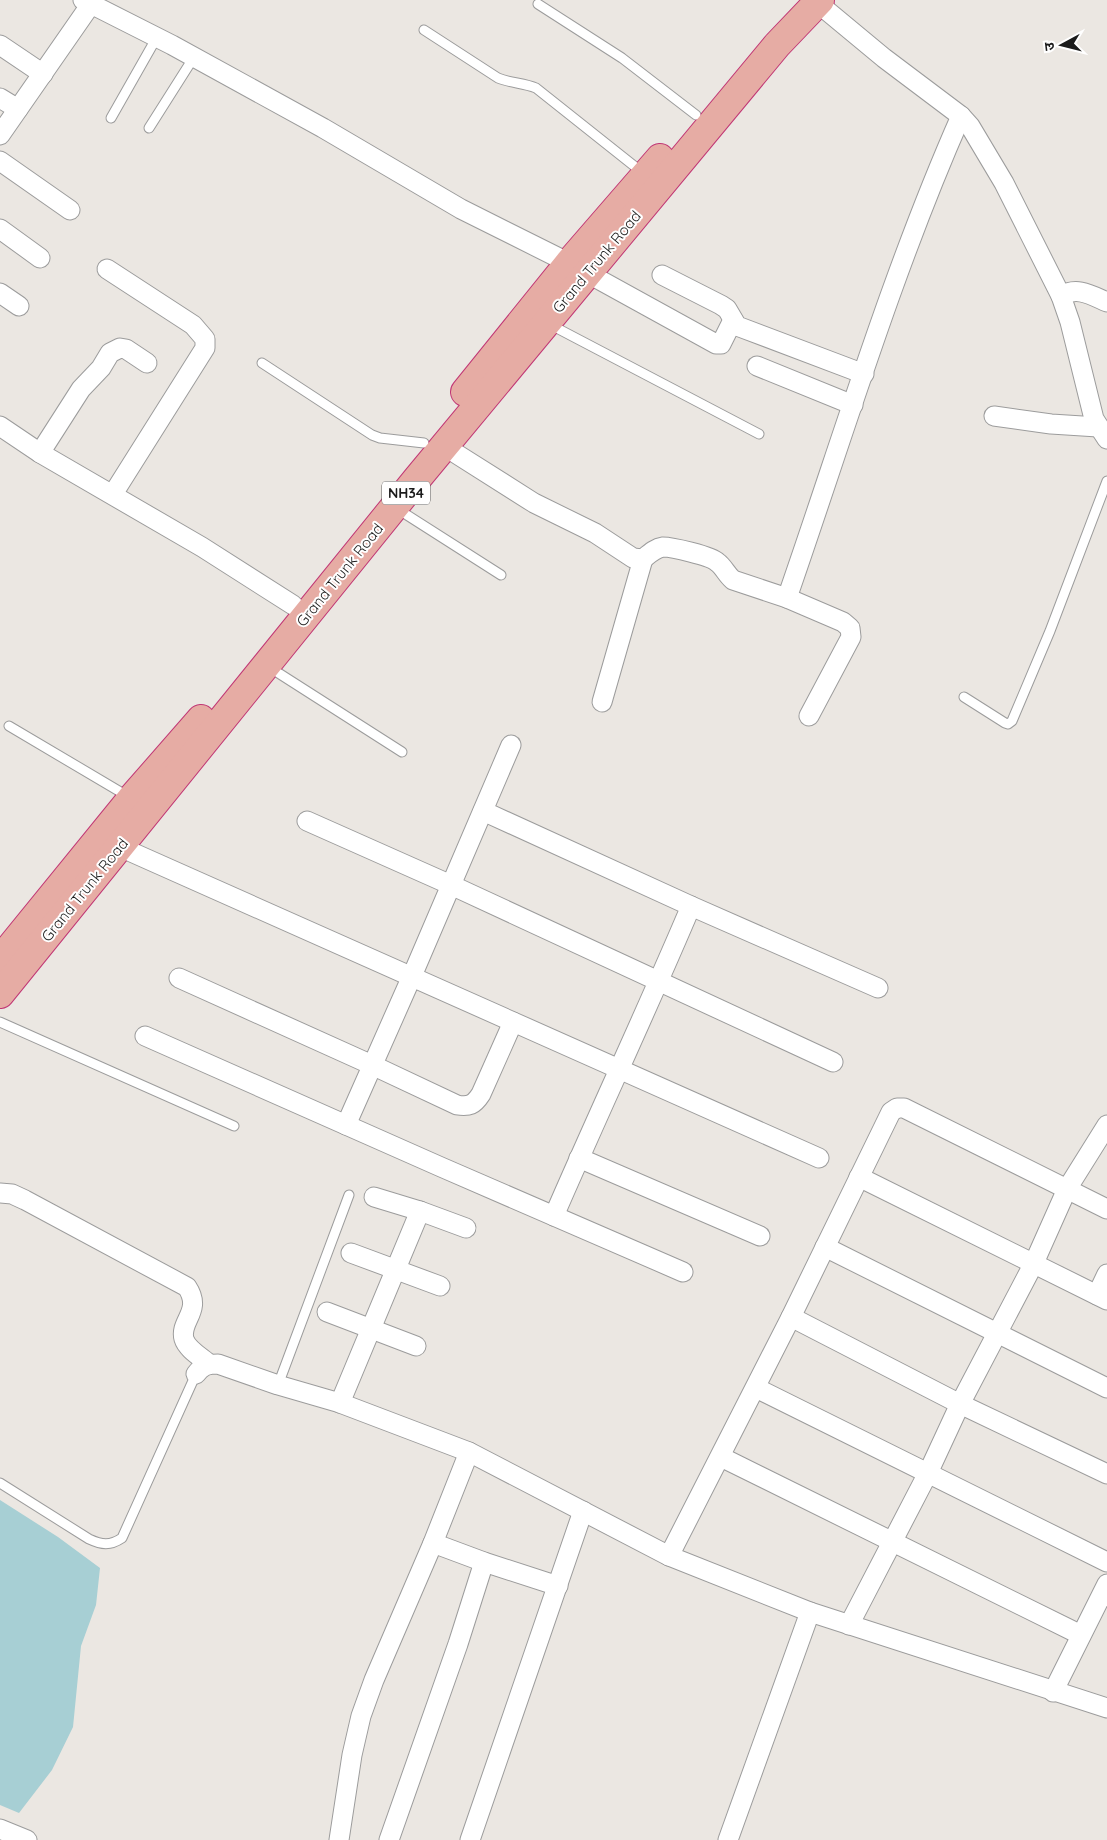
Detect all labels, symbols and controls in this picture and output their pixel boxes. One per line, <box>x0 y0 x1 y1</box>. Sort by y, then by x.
north arrow <box>1037 20 1087 70</box>
text: उ <box>1040 41 1059 52</box>
street label: Grand Trunk Road <box>548 207 645 317</box>
road number: NH34 <box>382 482 430 504</box>
street label: Grand Trunk Road <box>292 519 387 630</box>
street label: Grand Trunk Road <box>37 834 132 945</box>

